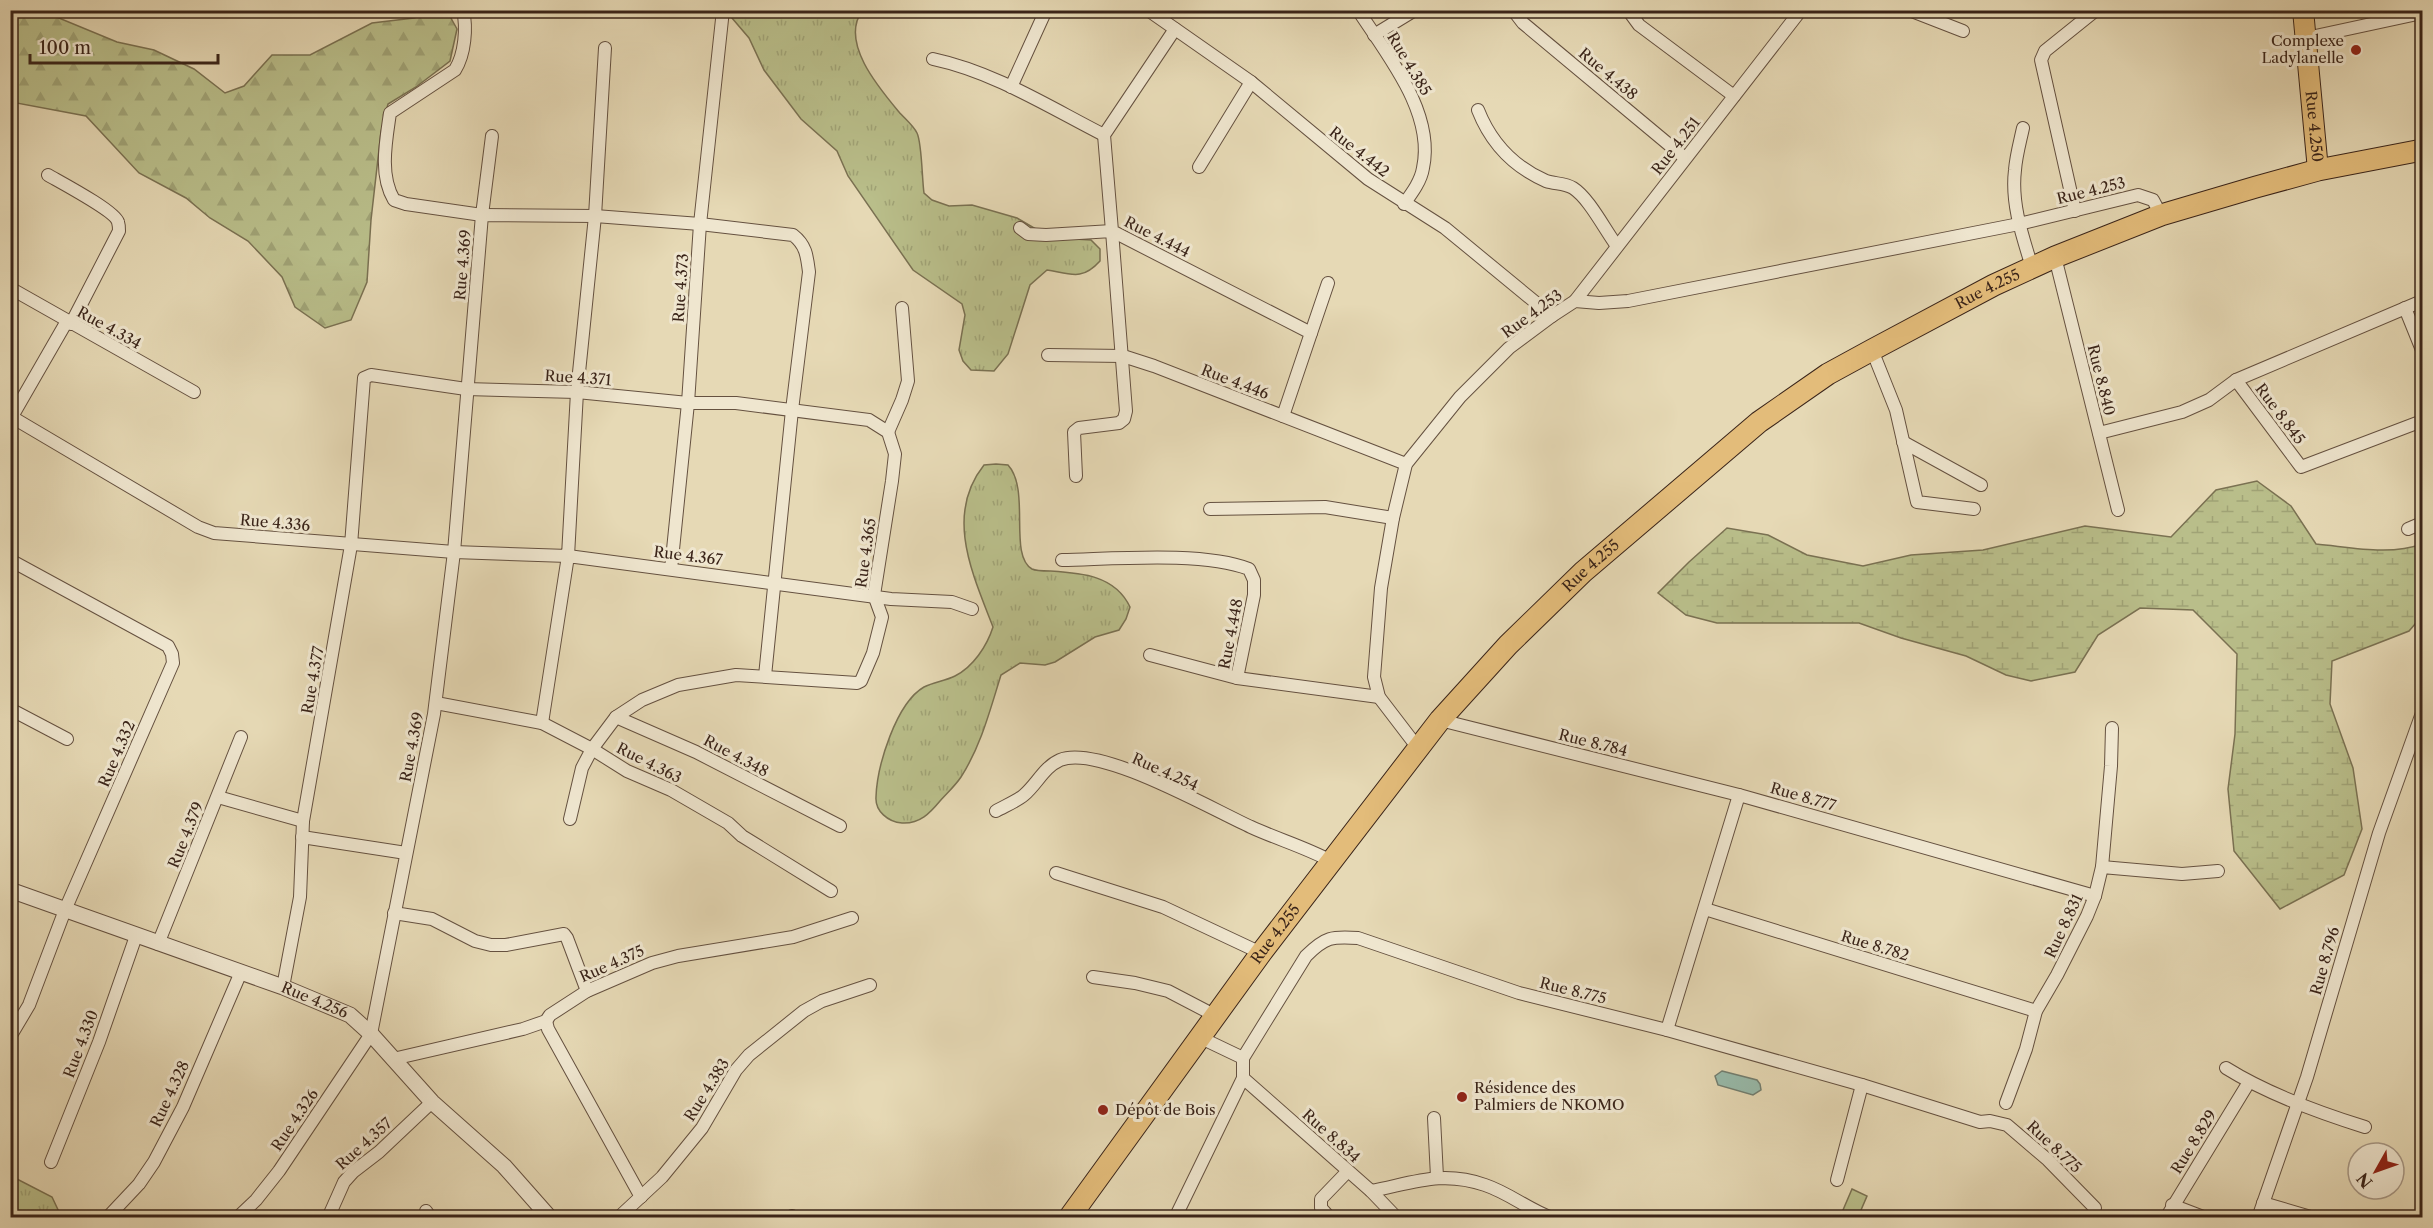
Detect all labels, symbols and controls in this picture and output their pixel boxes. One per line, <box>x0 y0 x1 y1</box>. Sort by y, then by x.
scale bar <box>30 27 218 65</box>
street label: Rue 4.385 <box>1383 29 1436 99</box>
place label: Complexe Ladylanelle <box>2262 31 2344 67</box>
text: 100 m <box>39 37 91 59</box>
marker: Complexe Ladylanelle <box>2349 43 2363 57</box>
street label: Rue 4.438 <box>1575 44 1642 104</box>
street label: Rue 4.250 <box>2302 90 2327 163</box>
street label: Rue 4.251 <box>1647 112 1705 178</box>
street label: Rue 4.442 <box>1325 122 1393 181</box>
street label: Rue 4.253 <box>2055 173 2127 208</box>
street label: Rue 4.444 <box>1121 212 1193 261</box>
street label: Rue 4.369 <box>450 229 475 301</box>
street label: Rue 4.373 <box>669 253 692 323</box>
street label: Rue 4.255 <box>1952 264 2023 313</box>
street label: Rue 4.253 <box>1498 285 1566 342</box>
street label: Rue 4.334 <box>74 302 145 353</box>
street label: Rue 8.840 <box>2083 342 2119 417</box>
street label: Rue 4.446 <box>1198 360 1272 403</box>
street label: Rue 4.371 <box>544 366 613 389</box>
street label: Rue 8.845 <box>2251 380 2309 448</box>
street label: Rue 4.336 <box>239 510 311 535</box>
street label: Rue 4.365 <box>851 517 880 589</box>
street label: Rue 4.255 <box>1558 535 1623 596</box>
street label: Rue 4.367 <box>652 542 724 569</box>
street label: Rue 4.448 <box>1214 597 1247 671</box>
street label: Rue 4.377 <box>297 644 328 715</box>
street label: Rue 4.369 <box>395 710 428 784</box>
street label: Rue 4.332 <box>94 718 139 790</box>
street label: Rue 8.784 <box>1557 725 1629 760</box>
street label: Rue 4.348 <box>700 731 772 781</box>
street label: Rue 4.363 <box>614 738 685 787</box>
street label: Rue 4.254 <box>1129 748 1201 795</box>
street label: Rue 8.777 <box>1768 778 1839 815</box>
street label: Rue 4.379 <box>164 799 207 871</box>
street label: Rue 8.831 <box>2040 890 2087 961</box>
street label: Rue 4.255 <box>1246 900 1304 967</box>
street label: Rue 8.796 <box>2306 924 2343 997</box>
street label: Rue 8.782 <box>1839 926 1911 965</box>
street label: Rue 4.375 <box>576 941 647 986</box>
street label: Rue 8.775 <box>1538 973 1608 1008</box>
street label: Rue 4.256 <box>278 977 351 1022</box>
street label: Rue 4.330 <box>59 1007 102 1080</box>
street label: Rue 4.383 <box>680 1055 733 1125</box>
street label: Rue 4.328 <box>146 1058 193 1130</box>
place label: Résidence des Palmiers de NKOMO <box>1474 1078 1624 1114</box>
street label: Rue 4.326 <box>267 1085 322 1154</box>
marker: Résidence des Palmiers de NKOMO <box>1455 1090 1469 1104</box>
place label: Dépôt de Bois <box>1115 1100 1216 1119</box>
marker: Dépôt de Bois <box>1096 1103 1110 1117</box>
street label: Rue 8.834 <box>1299 1105 1364 1167</box>
street label: Rue 8.829 <box>2167 1106 2221 1177</box>
street label: Rue 4.357 <box>332 1113 396 1174</box>
street label: Rue 8.775 <box>2023 1116 2086 1177</box>
north arrow <box>2346 1141 2406 1201</box>
text: N <box>2352 1169 2377 1192</box>

